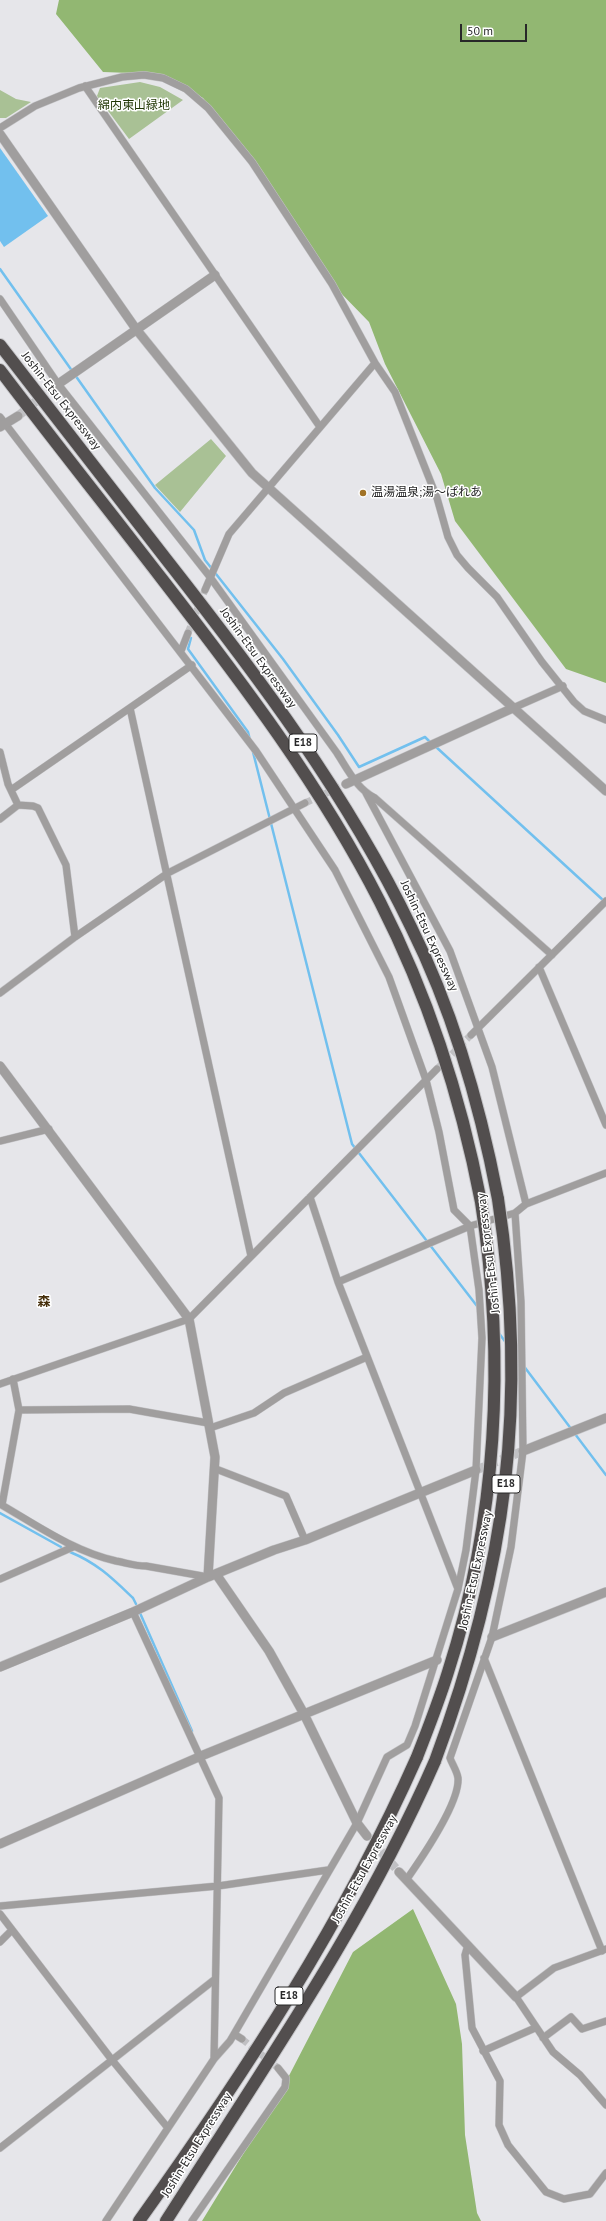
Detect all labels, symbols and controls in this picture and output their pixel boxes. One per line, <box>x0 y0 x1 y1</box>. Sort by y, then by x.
scale bar <box>462 16 529 42</box>
text: 50 m <box>467 23 493 38</box>
park label: 綿内東山緑地 <box>98 99 170 113</box>
street label: Joshin-Etsu Expressway <box>18 349 104 453</box>
place label: 温湯温泉;湯〜ぱれあ <box>371 486 482 500</box>
marker: 温湯温泉;湯〜ぱれあ <box>358 488 368 498</box>
street label: Joshin-Etsu Expressway <box>217 605 299 711</box>
road number: E18 <box>289 734 317 752</box>
street label: Joshin-Etsu Expressway <box>397 878 461 994</box>
street label: Joshin-Etsu Expressway <box>475 1192 503 1314</box>
district label: 森 <box>38 1294 50 1310</box>
road number: E18 <box>492 1475 520 1493</box>
street label: Joshin-Etsu Expressway <box>456 1510 496 1630</box>
street label: Joshin-Etsu Expressway <box>329 1813 401 1925</box>
road number: E18 <box>275 1987 303 2005</box>
street label: Joshin-Etsu Expressway <box>159 2090 235 2200</box>

